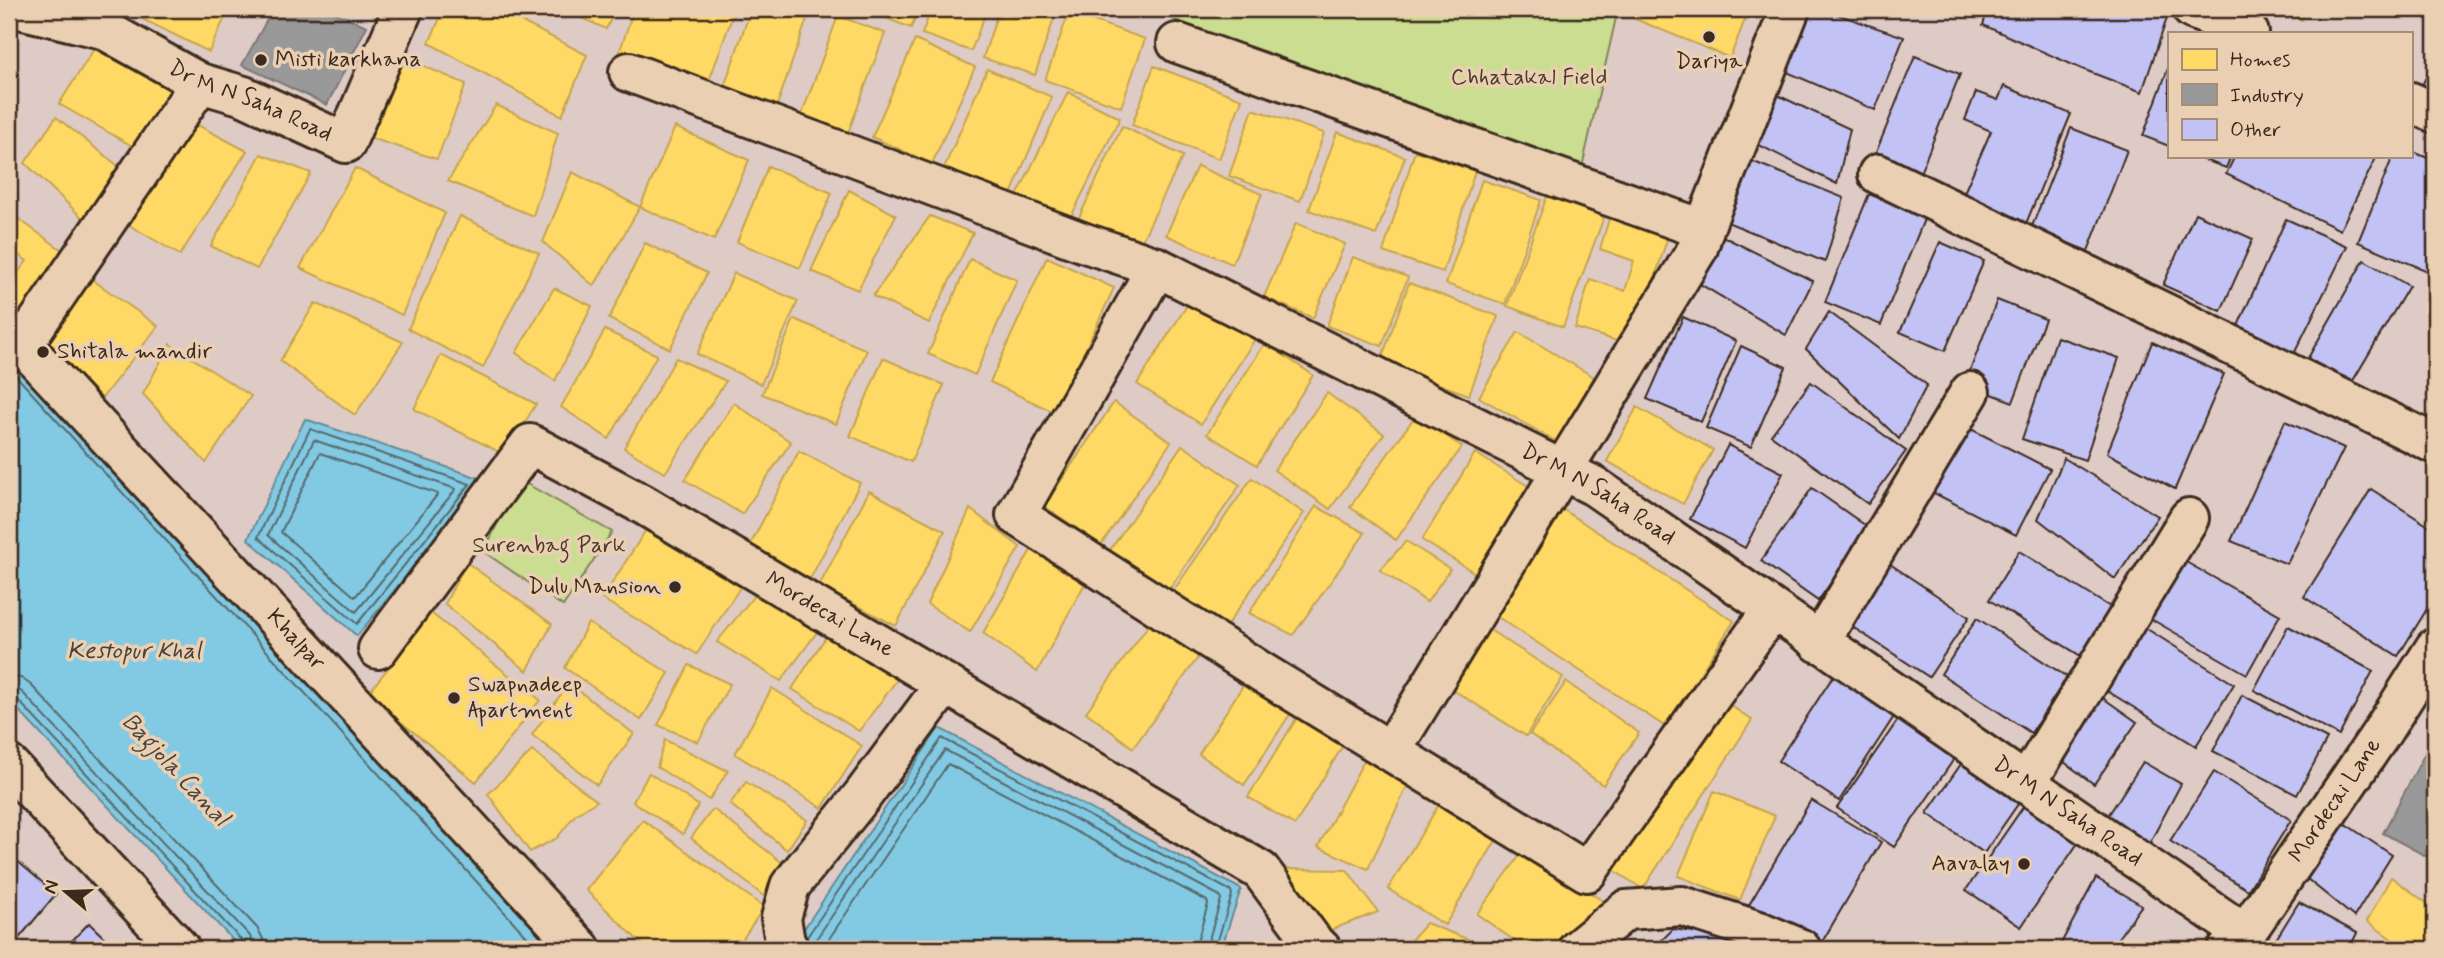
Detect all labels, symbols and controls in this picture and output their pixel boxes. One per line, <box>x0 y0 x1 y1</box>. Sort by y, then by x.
marker: Dariya <box>1701 29 1717 45</box>
legend <box>2168 32 2412 158</box>
place label: Misti karkhana <box>275 45 421 75</box>
text: Homes <box>2230 46 2290 74</box>
place label: Dariya <box>1676 47 1743 77</box>
marker: Misti karkhana <box>253 52 269 68</box>
street label: Dr M N Saha Road <box>163 53 337 150</box>
park label: Chhatakal Field <box>1451 63 1607 93</box>
text: Industry <box>2230 82 2304 110</box>
text: Other <box>2230 116 2281 144</box>
place label: Shitala mandir <box>57 337 212 367</box>
marker: Shitala mandir <box>35 344 51 360</box>
street label: Dr M N Saha Road <box>1516 437 1681 552</box>
park label: Surenbag Park <box>472 531 626 563</box>
street label: Mordecai Lane <box>759 565 899 665</box>
place label: Dulu Mansion <box>528 572 661 602</box>
marker: Dulu Mansion <box>667 579 683 595</box>
street label: Khalpar <box>259 603 332 678</box>
water label: Kestopur Khal <box>67 636 203 667</box>
place label: Swapnadeep Apartment <box>468 670 582 727</box>
marker: Swapnadeep Apartment <box>446 690 462 706</box>
water label: Bagjola Canal <box>112 707 237 837</box>
street label: Mordecai Lane <box>2282 732 2389 869</box>
street label: Dr M N Saha Road <box>1987 750 2148 874</box>
place label: Aavalay <box>1931 849 2010 879</box>
north arrow <box>32 856 102 926</box>
marker: Aavalay <box>2016 856 2032 872</box>
text: N <box>37 877 65 897</box>

